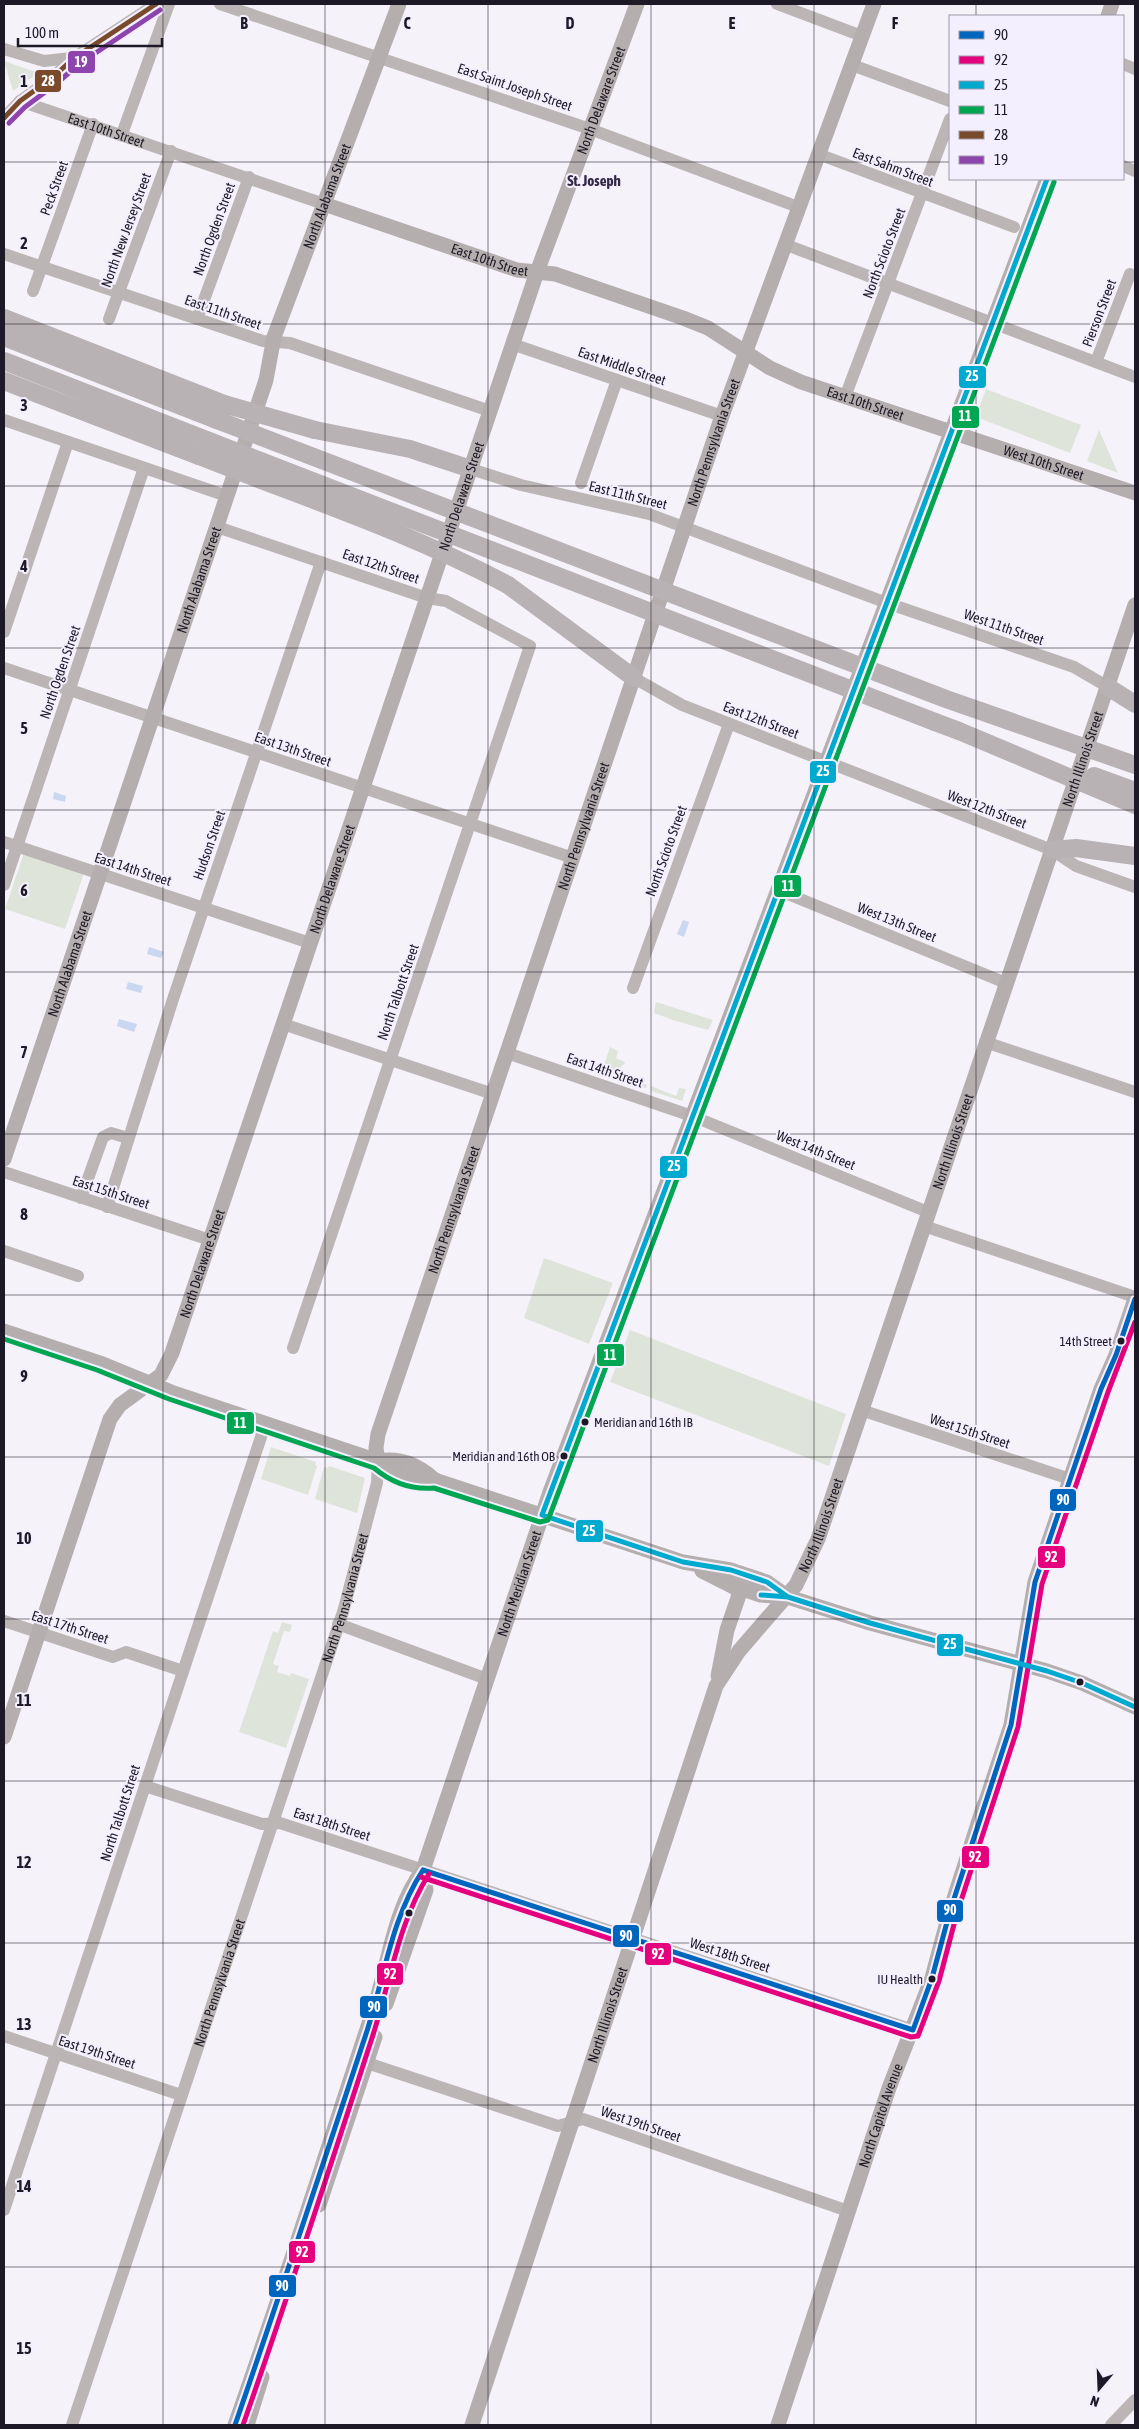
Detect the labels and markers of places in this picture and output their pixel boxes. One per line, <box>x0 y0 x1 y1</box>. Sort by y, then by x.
place label: 14th Street <box>1059 1334 1112 1349</box>
marker: 14th Street <box>1116 1336 1126 1346</box>
place label: Meridian and 16th IB <box>594 1415 693 1430</box>
marker: Meridian and 16th IB <box>580 1417 590 1427</box>
place label: Meridian and 16th OB <box>452 1449 556 1464</box>
marker: Meridian and 16th OB <box>559 1451 569 1461</box>
unlabelled marker <box>1075 1677 1085 1687</box>
unlabelled marker <box>404 1908 414 1918</box>
place label: IU Health <box>877 1972 923 1987</box>
marker: IU Health <box>927 1974 937 1984</box>

